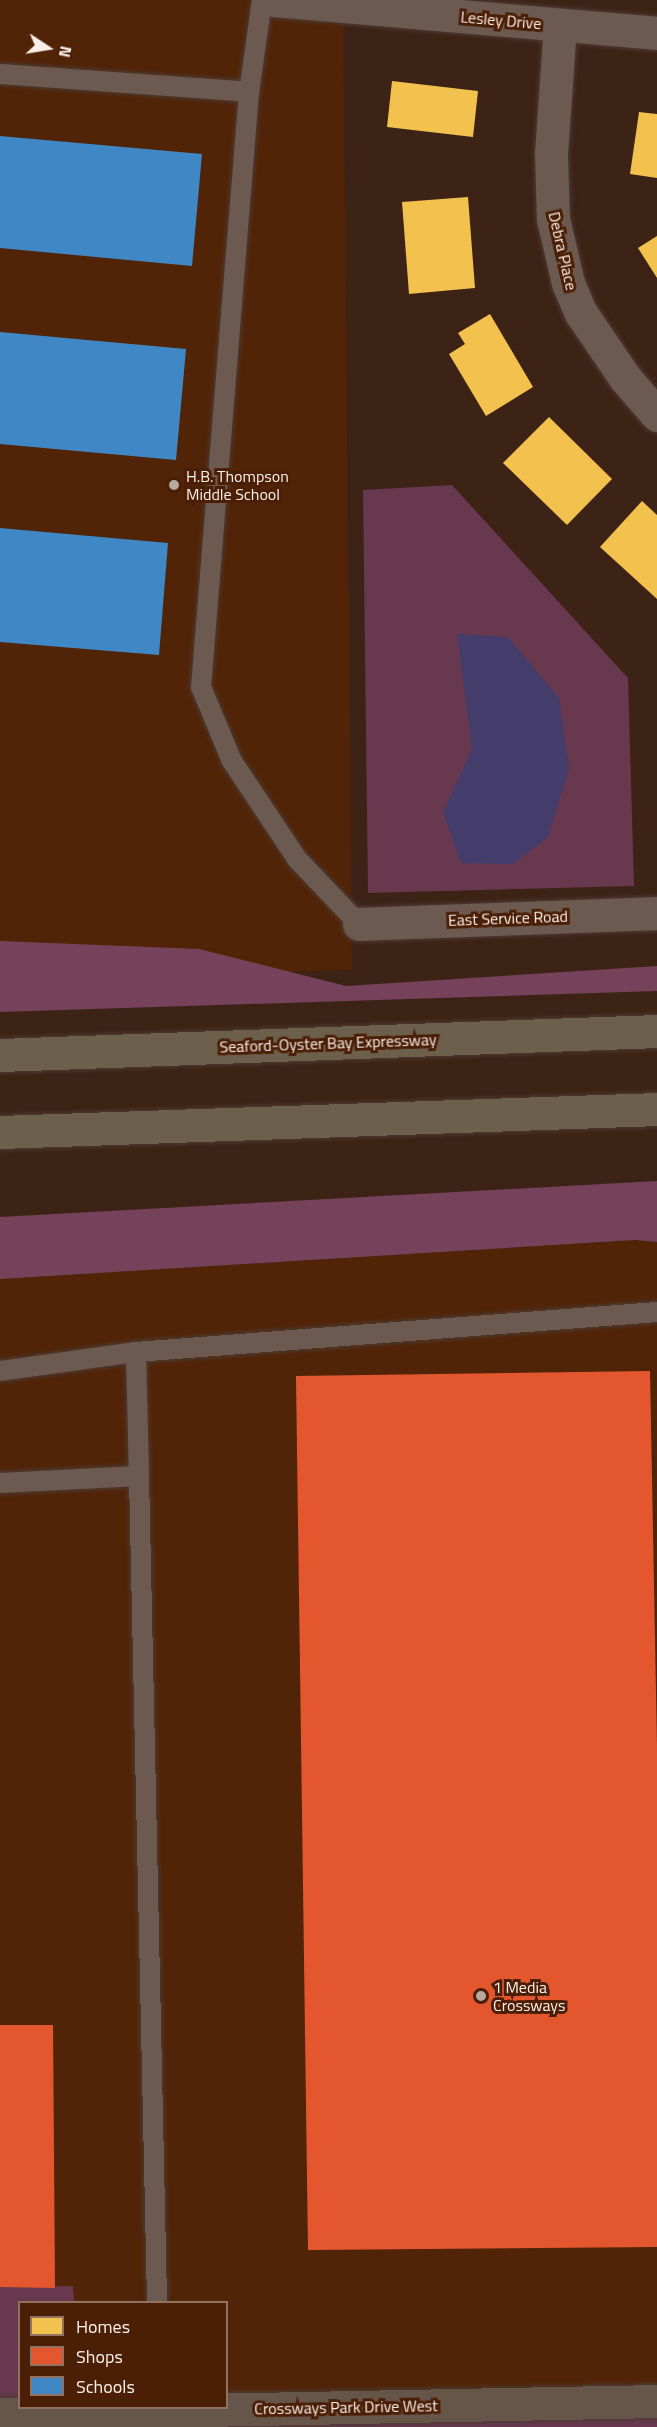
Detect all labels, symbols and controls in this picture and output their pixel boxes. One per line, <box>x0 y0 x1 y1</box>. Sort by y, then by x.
street label: Lesley Drive <box>460 7 542 33</box>
north arrow <box>18 18 78 78</box>
text: N <box>53 44 78 60</box>
street label: Debra Place <box>545 210 581 292</box>
place label: H.B. Thompson Middle School <box>186 466 289 504</box>
marker: H.B. Thompson Middle School <box>167 478 181 492</box>
street label: East Service Road <box>448 906 568 930</box>
street label: Seaford-Oyster Bay Expressway <box>219 1030 437 1056</box>
place label: 1 Media Crossways <box>493 1977 565 2015</box>
marker: 1 Media Crossways <box>474 1989 488 2003</box>
legend <box>18 2301 228 2409</box>
text: Homes <box>76 2313 130 2340</box>
text: Shops <box>76 2343 123 2370</box>
text: Schools <box>76 2373 135 2400</box>
street label: Crossways Park Drive West <box>254 2396 438 2418</box>

